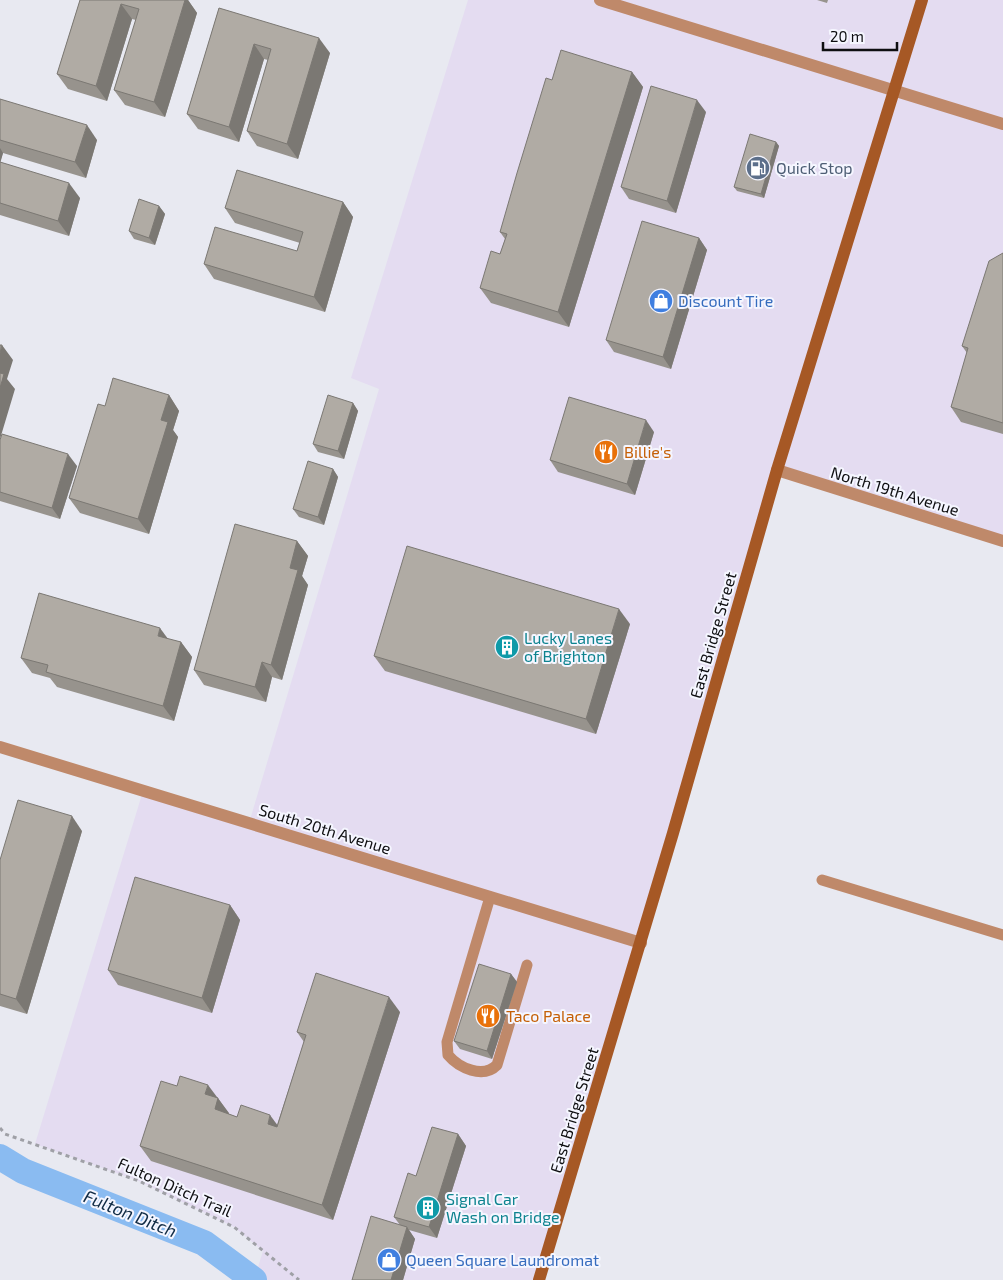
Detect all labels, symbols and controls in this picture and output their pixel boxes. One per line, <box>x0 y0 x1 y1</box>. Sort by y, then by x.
scale bar <box>823 20 897 52</box>
text: 20 m <box>830 27 864 45</box>
fuel station icon: Quick Stop <box>745 155 771 181</box>
place label: Quick Stop <box>776 158 853 178</box>
shop icon: Discount Tire <box>648 288 674 314</box>
place label: Discount Tire <box>678 291 773 310</box>
restaurant icon: Billie's <box>593 439 619 465</box>
place label: Billie's <box>624 442 671 461</box>
street label: North 19th Avenue <box>829 462 962 519</box>
street label: East Bridge Street <box>685 570 740 700</box>
place label: Lucky Lanes of Brighton <box>524 628 612 665</box>
building icon: Lucky Lanes of Brighton <box>494 634 520 660</box>
street label: South 20th Avenue <box>257 799 393 858</box>
restaurant icon: Taco Palace <box>475 1003 501 1029</box>
place label: Taco Palace <box>506 1006 591 1025</box>
street label: East Bridge Street <box>545 1045 602 1175</box>
street label: Fulton Ditch Trail <box>115 1153 235 1221</box>
water label: Fulton Ditch <box>80 1186 180 1242</box>
place label: Signal Car Wash on Bridge <box>446 1189 560 1226</box>
building icon: Signal Car Wash on Bridge <box>415 1195 441 1221</box>
shop icon: Queen Square Laundromat <box>376 1247 402 1273</box>
place label: Queen Square Laundromat <box>406 1250 599 1270</box>

